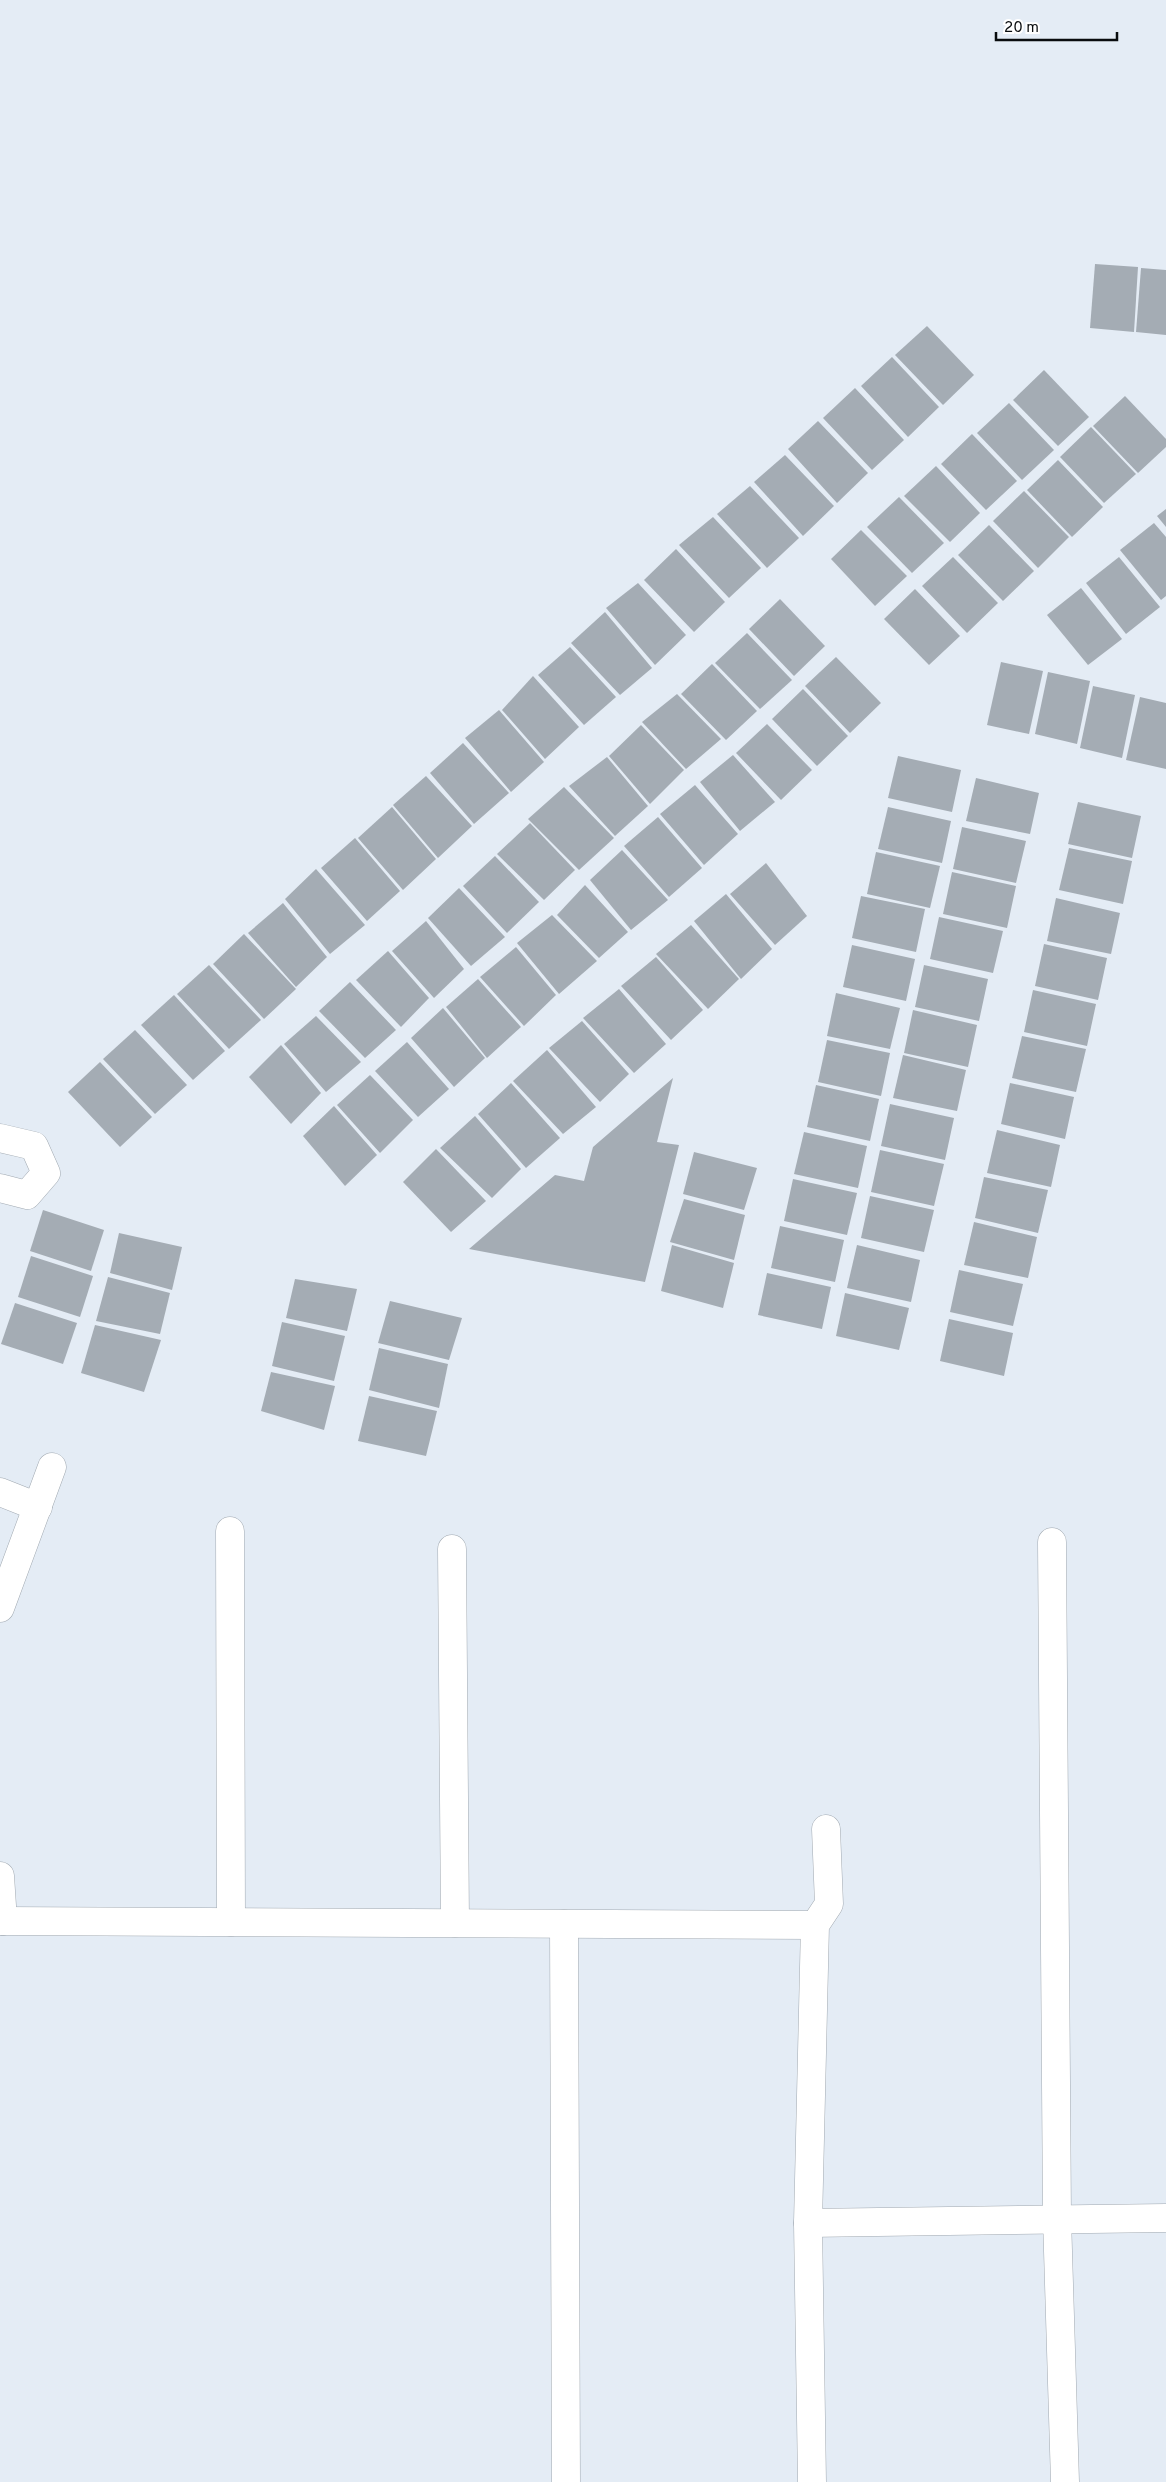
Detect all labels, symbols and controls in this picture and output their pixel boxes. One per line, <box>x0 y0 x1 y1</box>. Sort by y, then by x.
scale bar <box>996 10 1117 42</box>
text: 20 m <box>1004 19 1039 38</box>

